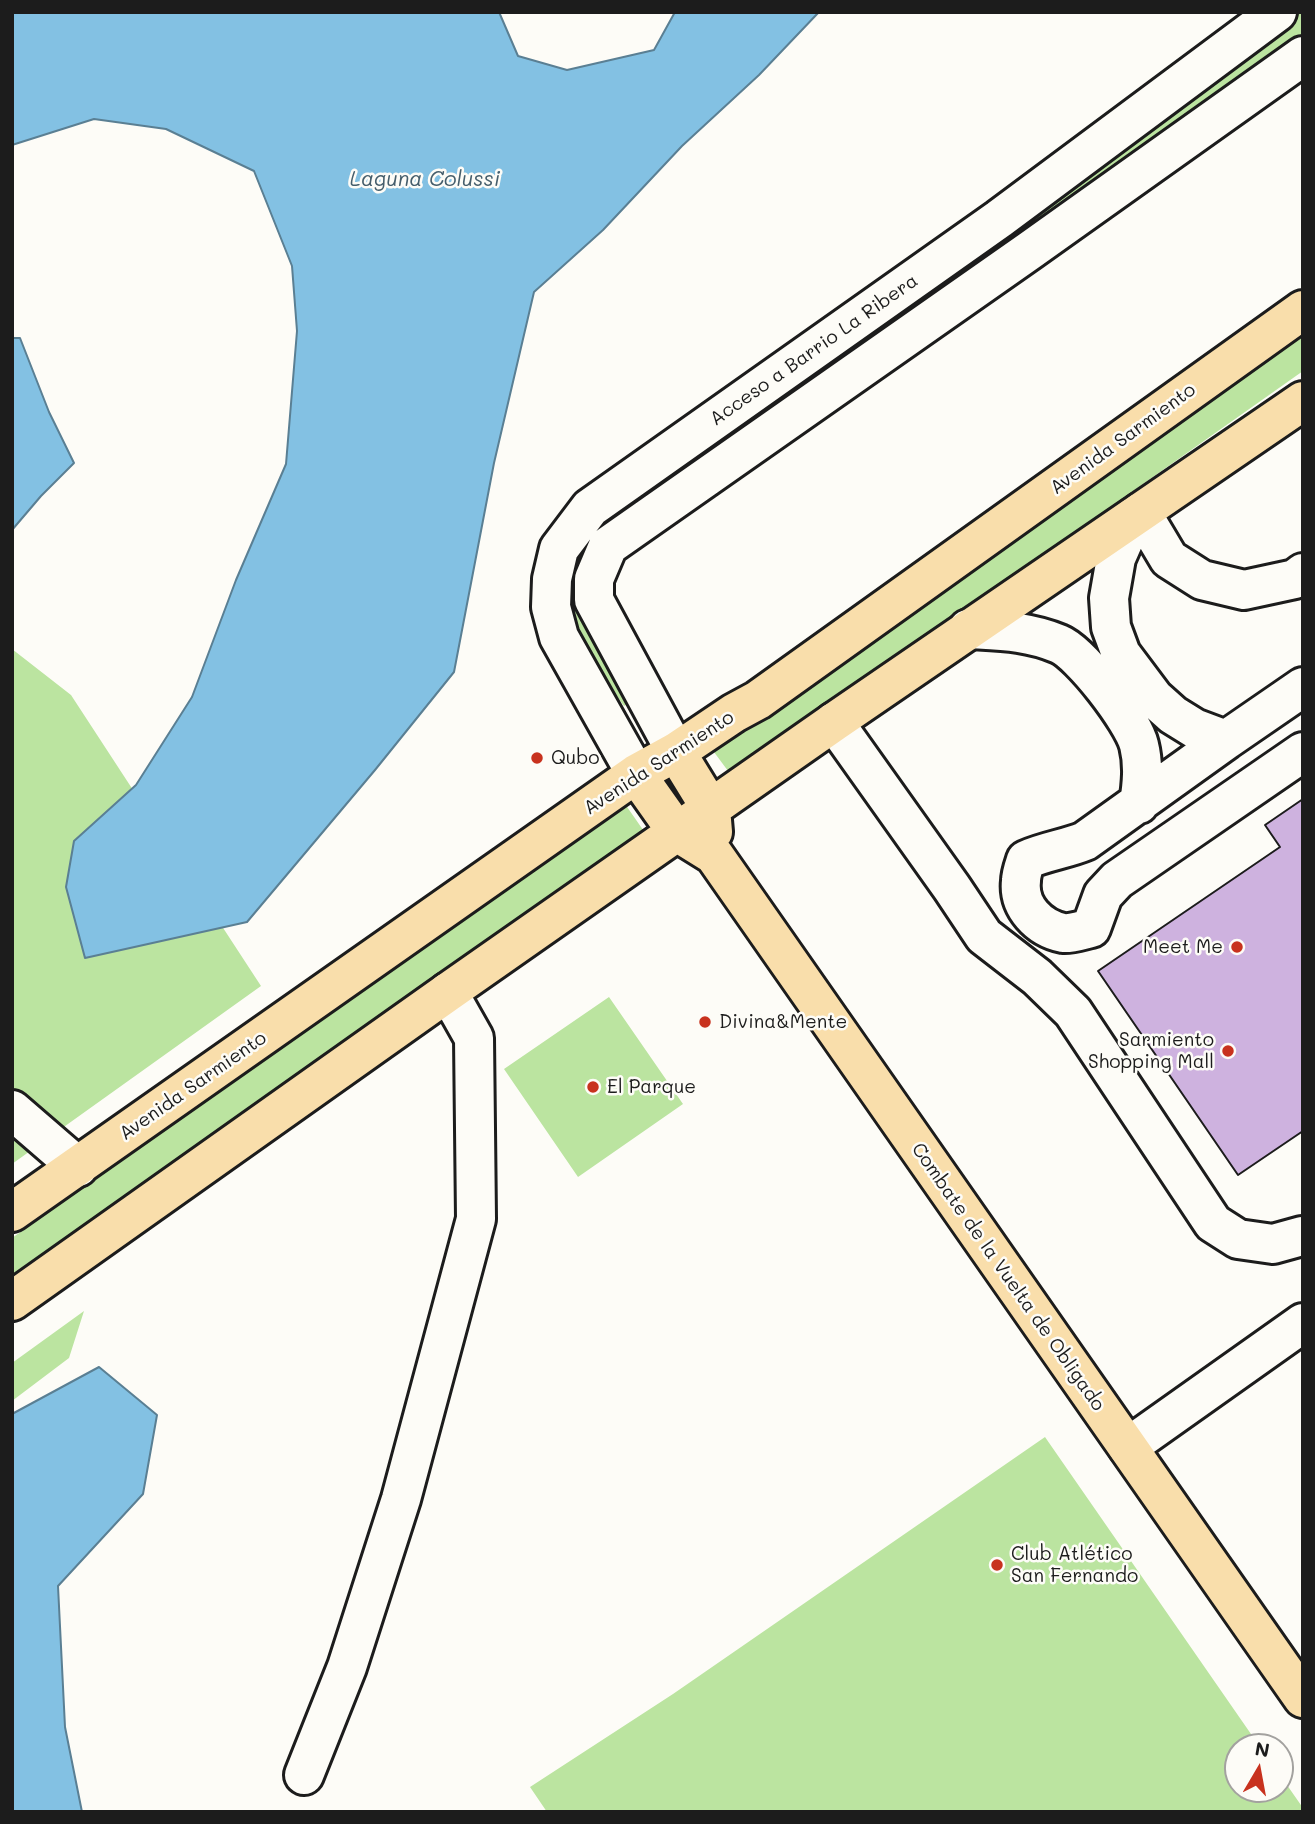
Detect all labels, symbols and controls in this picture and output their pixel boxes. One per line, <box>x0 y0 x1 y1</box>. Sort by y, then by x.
water label: Laguna Colussi <box>350 167 500 193</box>
street label: Acceso a Barrio La Ribera <box>706 269 922 431</box>
street label: Avenida Sarmiento <box>1046 379 1200 499</box>
street label: Avenida Sarmiento <box>580 706 738 820</box>
place label: Qubo <box>551 747 600 769</box>
marker: Qubo <box>529 750 545 766</box>
place label: Meet Me <box>1143 936 1223 958</box>
marker: Meet Me <box>1229 939 1245 955</box>
place label: Divina&Mente <box>719 1011 847 1033</box>
marker: Divina&Mente <box>697 1014 713 1030</box>
street label: Avenida Sarmiento <box>115 1027 271 1145</box>
place label: Sarmiento Shopping Mall <box>1088 1029 1214 1073</box>
marker: Sarmiento Shopping Mall <box>1220 1043 1236 1059</box>
place label: El Parque <box>607 1076 696 1098</box>
marker: El Parque <box>585 1079 601 1095</box>
street label: Combate de la Vuelta de Obligado <box>906 1139 1110 1415</box>
place label: Club Atlético San Fernando <box>1011 1543 1138 1587</box>
marker: Club Atlético San Fernando <box>989 1557 1005 1573</box>
north arrow <box>1224 1733 1294 1803</box>
text: N <box>1253 1735 1272 1762</box>

